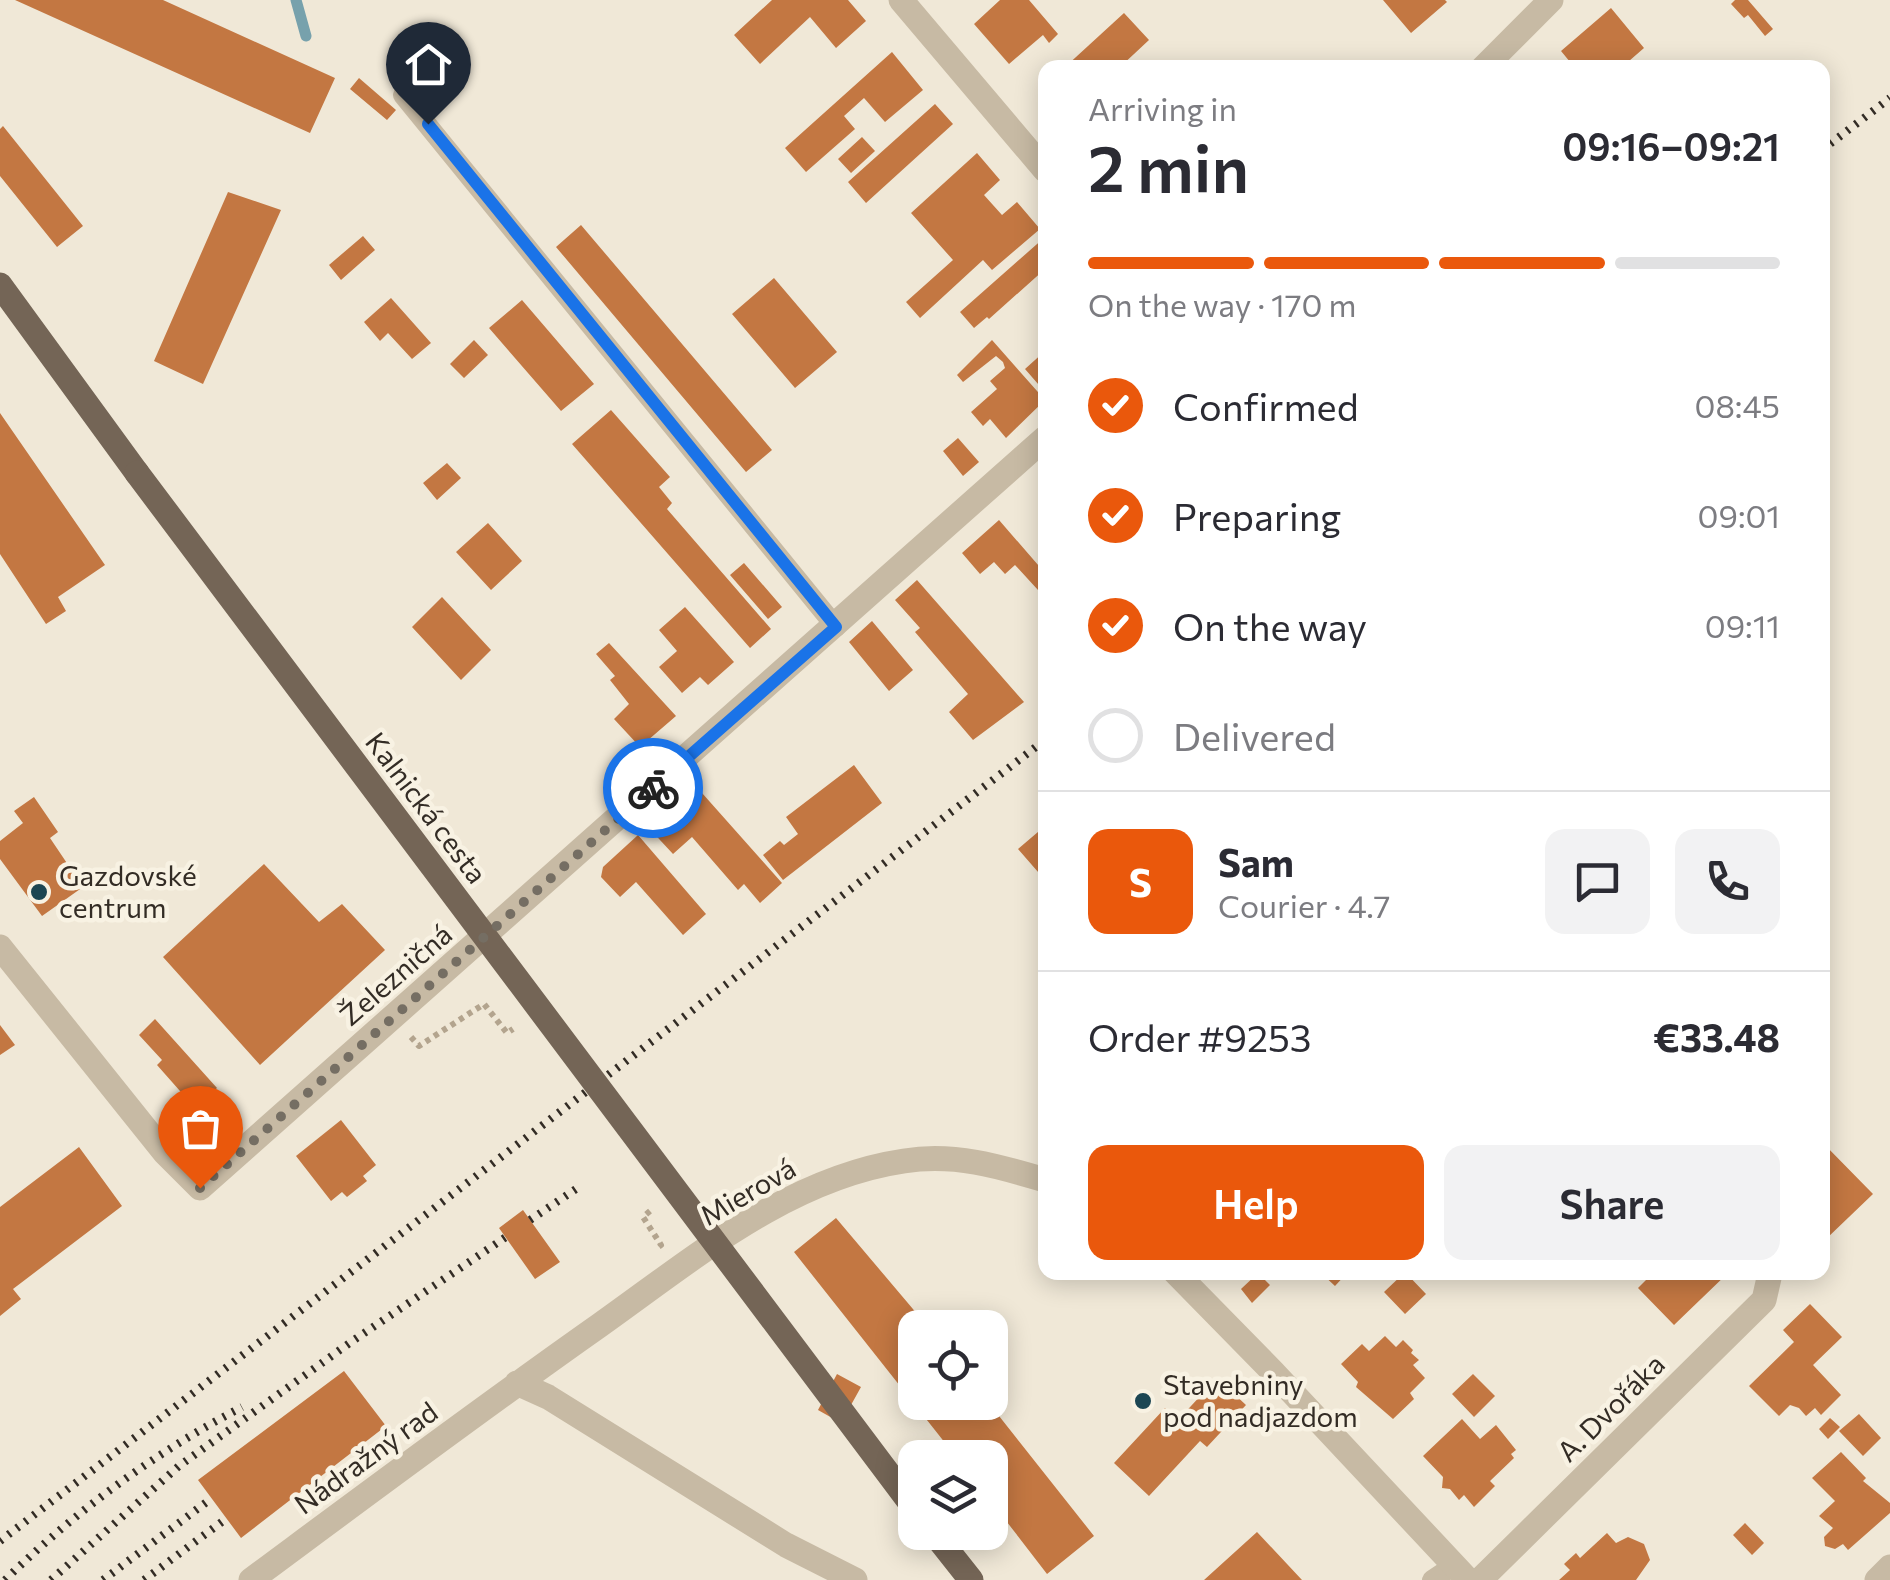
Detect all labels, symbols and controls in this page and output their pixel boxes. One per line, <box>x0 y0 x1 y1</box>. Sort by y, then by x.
pin <box>386 22 471 125</box>
icon: home <box>401 37 456 92</box>
text: Arriving in <box>1088 88 1237 128</box>
text: 09:16–09:21 <box>1562 122 1780 169</box>
text: 2 min <box>1088 126 1249 205</box>
text: On the way · 170 m <box>1088 284 1357 324</box>
icon: check <box>1088 378 1143 433</box>
text: Confirmed <box>1173 382 1359 429</box>
text: 08:45 <box>1695 385 1780 425</box>
icon: check <box>1088 488 1143 543</box>
text: Preparing <box>1173 492 1341 539</box>
text: 09:01 <box>1698 495 1780 535</box>
icon: check <box>1088 598 1143 653</box>
text: On the way <box>1173 602 1367 649</box>
text: 09:11 <box>1705 605 1780 645</box>
text: Delivered <box>1173 712 1336 759</box>
street label: Kalnická cesta <box>359 725 495 890</box>
courier <box>603 738 703 838</box>
icon: bike <box>626 761 681 816</box>
button: chat <box>1545 829 1650 934</box>
button: phone <box>1675 829 1780 934</box>
text: Sam <box>1218 838 1294 885</box>
place label: Gazdovské centrum <box>59 858 197 924</box>
text: S <box>1129 858 1152 905</box>
marker: Gazdovské centrum <box>28 881 50 903</box>
text: Courier · 4.7 <box>1218 885 1391 925</box>
street label: Železničná <box>332 916 458 1032</box>
text: Order #9253 <box>1088 1013 1312 1060</box>
text: €33.48 <box>1653 1013 1780 1060</box>
pin <box>158 1086 243 1189</box>
icon: bag <box>173 1101 228 1156</box>
button: Help <box>1088 1145 1424 1260</box>
button: Share <box>1444 1145 1780 1260</box>
street label: Mierová <box>694 1150 801 1232</box>
map controls <box>898 1310 1008 1550</box>
button: locate <box>898 1310 1008 1420</box>
street label: A. Dvořáka <box>1550 1347 1671 1468</box>
place label: Stavebniny pod nadjazdom <box>1163 1367 1358 1433</box>
marker: Stavebniny pod nadjazdom <box>1132 1390 1154 1412</box>
street label: Nádražný rad <box>287 1394 444 1520</box>
button: layers <box>898 1440 1008 1550</box>

